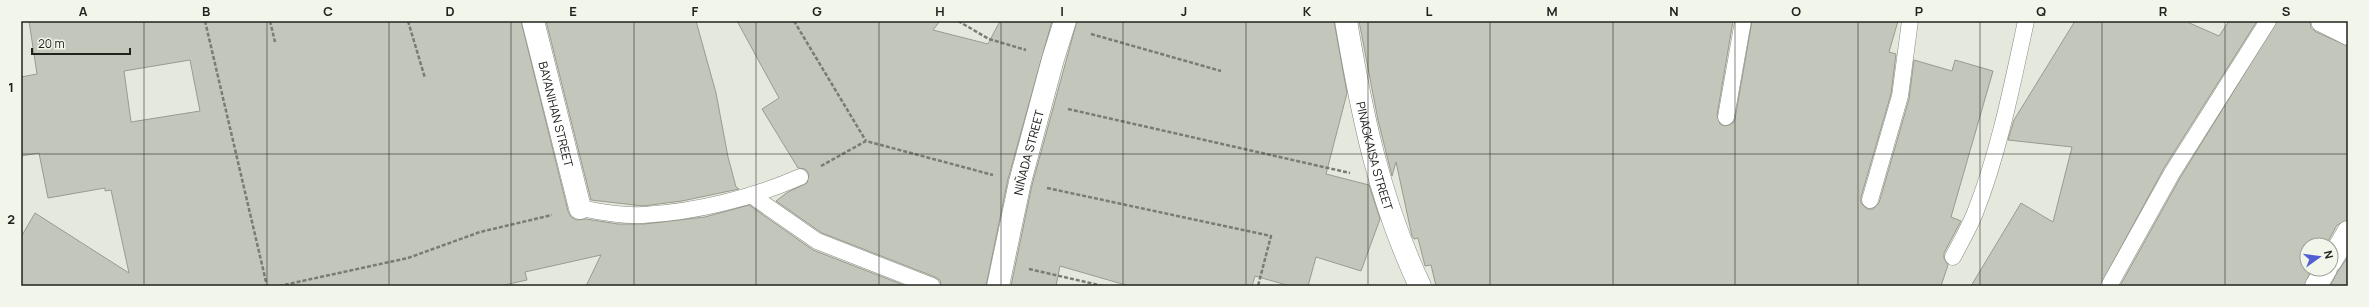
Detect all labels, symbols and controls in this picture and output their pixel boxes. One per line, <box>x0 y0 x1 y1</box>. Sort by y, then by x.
text: A <box>79 2 88 20</box>
text: B <box>202 2 210 20</box>
text: C <box>323 2 333 20</box>
text: D <box>445 2 455 20</box>
text: E <box>569 2 577 20</box>
text: F <box>692 2 699 20</box>
text: G <box>812 2 822 20</box>
text: H <box>935 2 945 20</box>
text: I <box>1060 2 1064 20</box>
text: J <box>1181 2 1187 20</box>
text: K <box>1303 2 1312 20</box>
text: L <box>1426 2 1433 20</box>
text: M <box>1546 2 1558 20</box>
text: N <box>1669 2 1679 20</box>
text: O <box>1791 2 1801 20</box>
text: P <box>1915 2 1923 20</box>
text: Q <box>2036 2 2046 20</box>
text: R <box>2159 2 2168 20</box>
text: S <box>2282 2 2291 20</box>
scale bar <box>32 30 130 56</box>
text: 20 m <box>38 35 65 52</box>
street label: BAYANIHAN STREET <box>535 60 578 169</box>
text: 1 <box>8 78 14 96</box>
street label: PINAGKAISA STREET <box>1353 100 1398 213</box>
street label: NIÑADA STREET <box>1009 107 1048 197</box>
text: 2 <box>7 210 15 228</box>
north arrow <box>2299 237 2339 277</box>
text: N <box>2321 249 2337 260</box>

